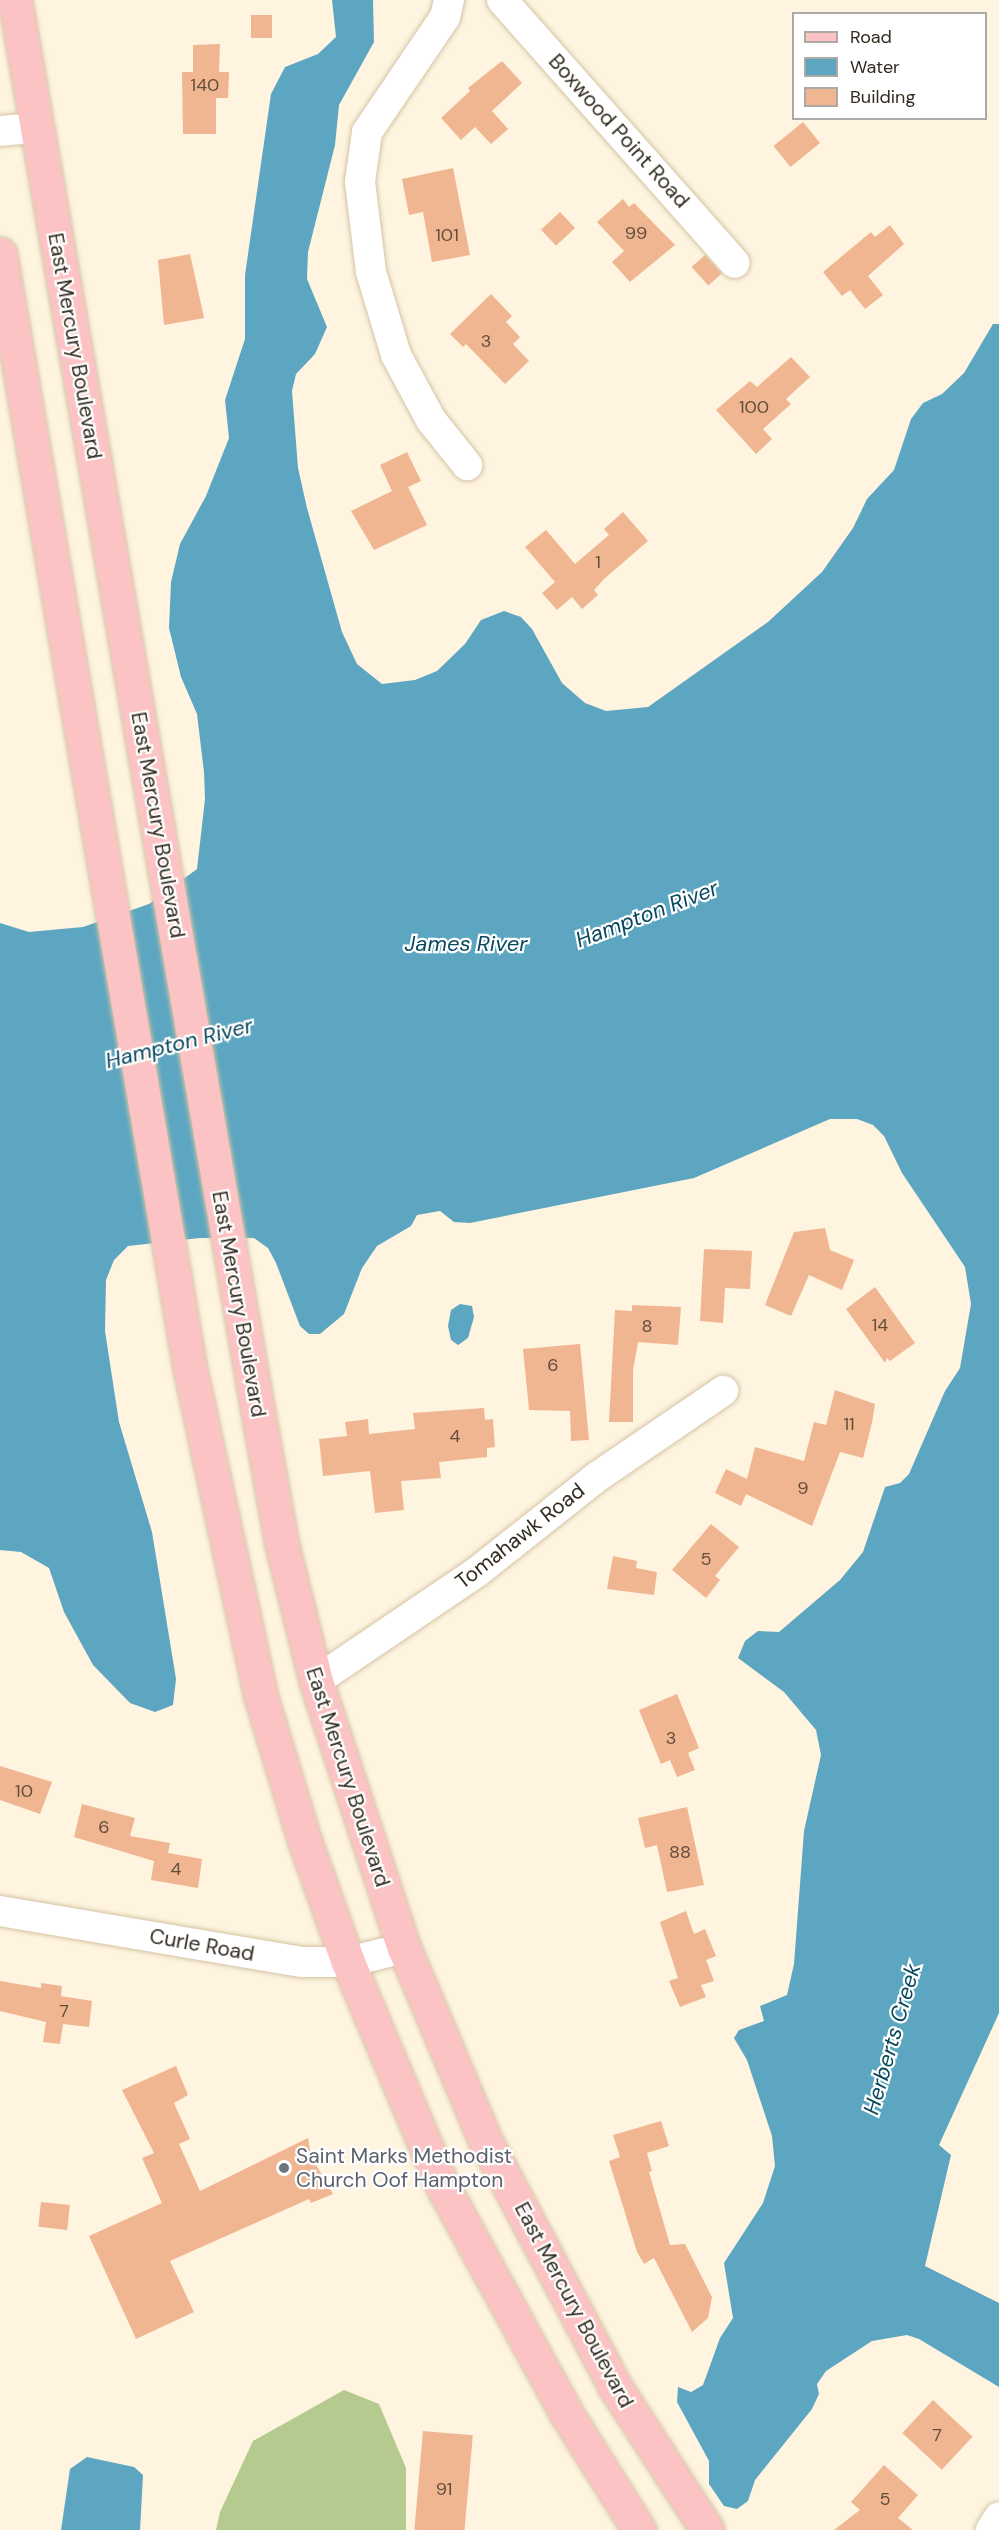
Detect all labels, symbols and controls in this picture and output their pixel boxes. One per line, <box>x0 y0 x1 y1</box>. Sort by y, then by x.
legend <box>792 12 987 120</box>
text: Road <box>850 25 892 49</box>
street label: Boxwood Point Road <box>543 49 695 213</box>
text: Water <box>850 55 900 79</box>
house number: 140 <box>191 74 219 96</box>
text: Building <box>850 85 915 109</box>
house number: 99 <box>625 222 647 244</box>
house number: 101 <box>435 224 459 246</box>
street label: East Mercury Boulevard <box>43 231 107 461</box>
house number: 3 <box>481 330 491 352</box>
house number: 100 <box>739 396 769 418</box>
house number: 1 <box>595 551 601 573</box>
street label: East Mercury Boulevard <box>126 710 190 940</box>
water label: Hampton River <box>572 875 722 953</box>
water label: James River <box>405 931 527 957</box>
water label: Hampton River <box>103 1012 255 1074</box>
street label: East Mercury Boulevard <box>207 1189 271 1419</box>
house number: 14 <box>872 1314 888 1336</box>
house number: 8 <box>642 1315 652 1337</box>
house number: 6 <box>547 1354 559 1376</box>
house number: 11 <box>843 1413 855 1435</box>
house number: 4 <box>450 1425 460 1447</box>
house number: 9 <box>797 1477 809 1499</box>
street label: Tomahawk Road <box>450 1478 590 1594</box>
house number: 5 <box>701 1548 711 1570</box>
street label: East Mercury Boulevard <box>301 1664 395 1890</box>
house number: 3 <box>666 1727 676 1749</box>
house number: 10 <box>15 1780 33 1802</box>
house number: 6 <box>98 1816 110 1838</box>
house number: 88 <box>669 1841 691 1863</box>
house number: 4 <box>171 1858 181 1880</box>
street label: Curle Road <box>148 1923 256 1967</box>
water label: Herberts Creek <box>858 1960 926 2118</box>
house number: 7 <box>59 2000 69 2022</box>
place label: Saint Marks Methodist Church Oof Hampton <box>296 2143 512 2193</box>
marker: Saint Marks Methodist Church Oof Hampton <box>277 2161 291 2175</box>
street label: East Mercury Boulevard <box>509 2198 639 2412</box>
house number: 7 <box>932 2424 942 2446</box>
house number: 91 <box>436 2478 452 2500</box>
house number: 5 <box>880 2488 890 2510</box>

